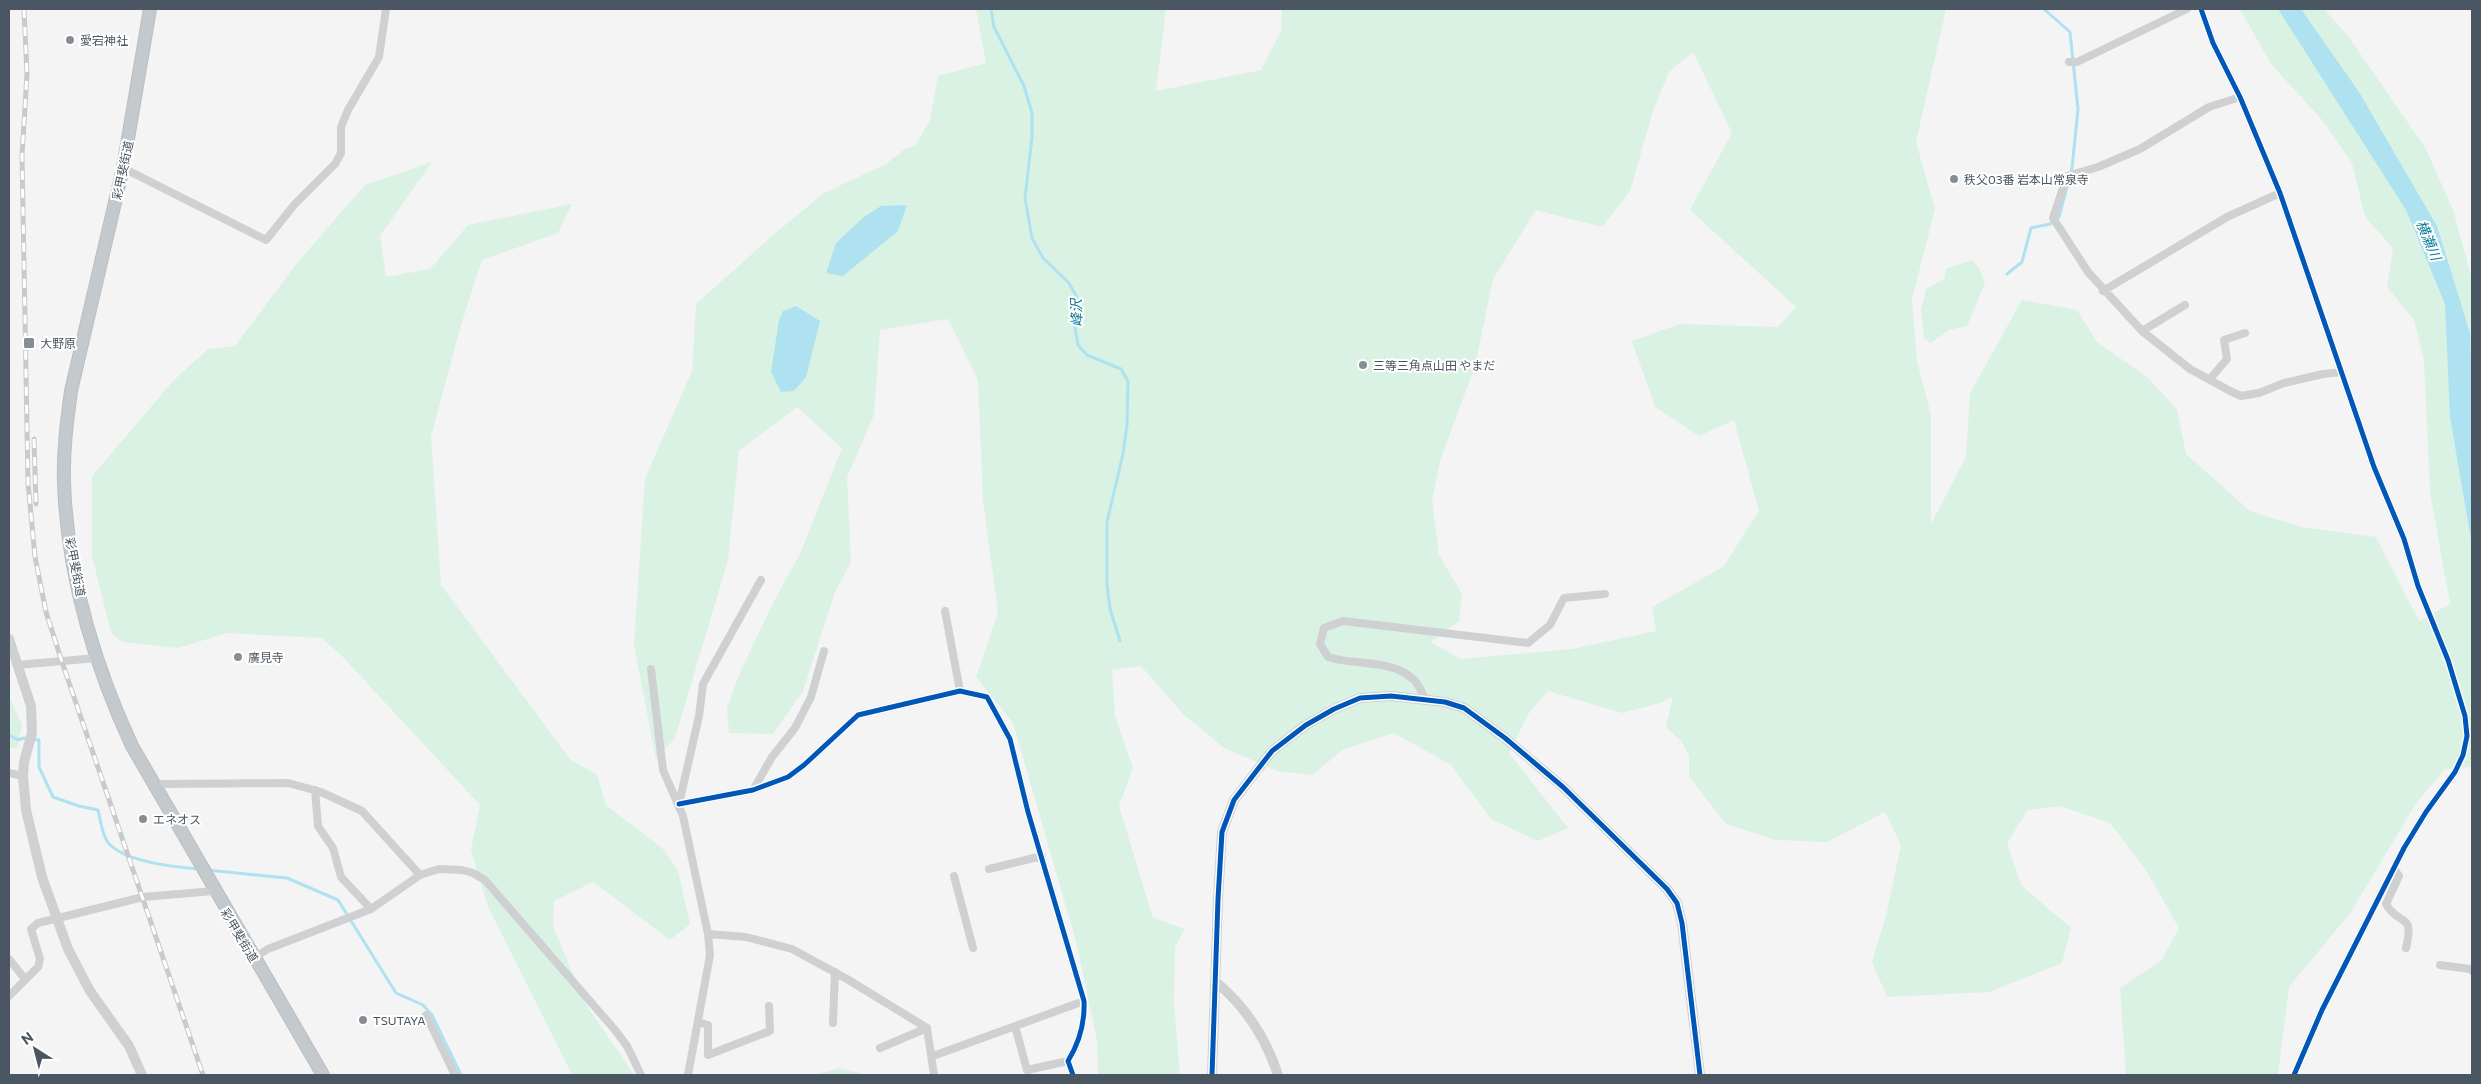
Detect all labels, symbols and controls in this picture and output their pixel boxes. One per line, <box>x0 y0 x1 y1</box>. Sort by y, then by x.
place label: 愛宕神社 <box>80 33 128 47</box>
marker: 愛宕神社 <box>64 34 76 46</box>
street label: 彩甲斐街道 <box>109 139 135 201</box>
place label: 秩父03番 岩本山常泉寺 <box>1964 172 2089 186</box>
marker: 秩父03番 岩本山常泉寺 <box>1948 173 1960 185</box>
water label: 横瀬川 <box>2413 217 2446 264</box>
water label: 峰沢 <box>1067 297 1085 327</box>
marker: 大野原 <box>22 336 36 350</box>
place label: 大野原 <box>40 336 76 350</box>
place label: 三等三角点山田 やまだ <box>1373 358 1495 372</box>
marker: 三等三角点山田 やまだ <box>1357 359 1369 371</box>
street label: 彩甲斐街道 <box>63 536 89 598</box>
place label: 廣見寺 <box>248 650 284 664</box>
marker: 廣見寺 <box>232 651 244 663</box>
place label: エネオス <box>153 812 201 826</box>
marker: エネオス <box>137 813 149 825</box>
street label: 彩甲斐街道 <box>219 906 261 964</box>
place label: TSUTAYA <box>373 1013 425 1027</box>
marker: TSUTAYA <box>357 1014 369 1026</box>
north arrow <box>10 1024 60 1074</box>
text: N <box>18 1028 36 1048</box>

